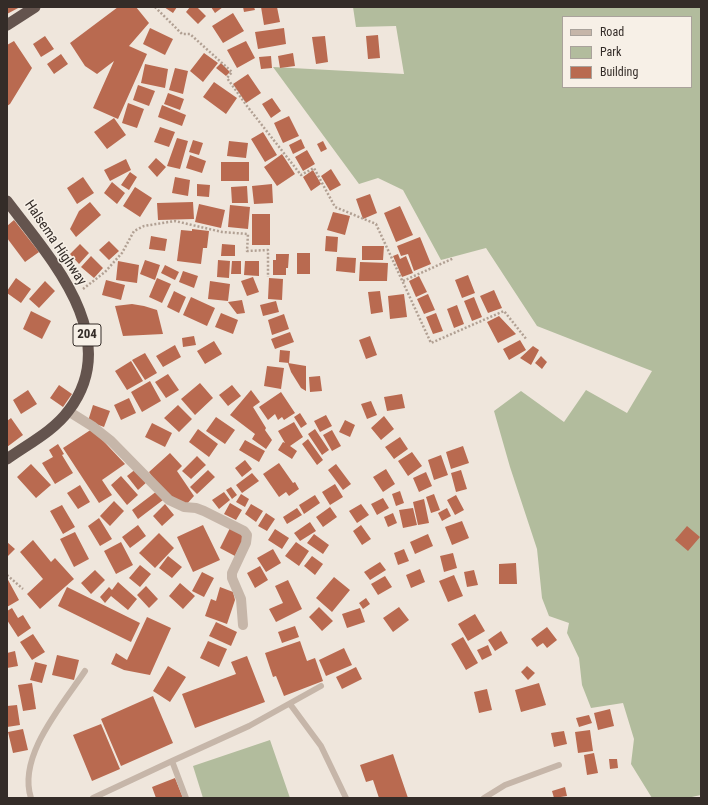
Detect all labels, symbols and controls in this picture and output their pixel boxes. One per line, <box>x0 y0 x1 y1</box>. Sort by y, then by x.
legend <box>562 16 692 88</box>
text: Road <box>600 25 624 39</box>
text: Park <box>600 45 621 59</box>
text: Building <box>600 65 638 79</box>
street label: Halsema Highway <box>20 197 90 289</box>
road number: 204 <box>73 324 101 346</box>

